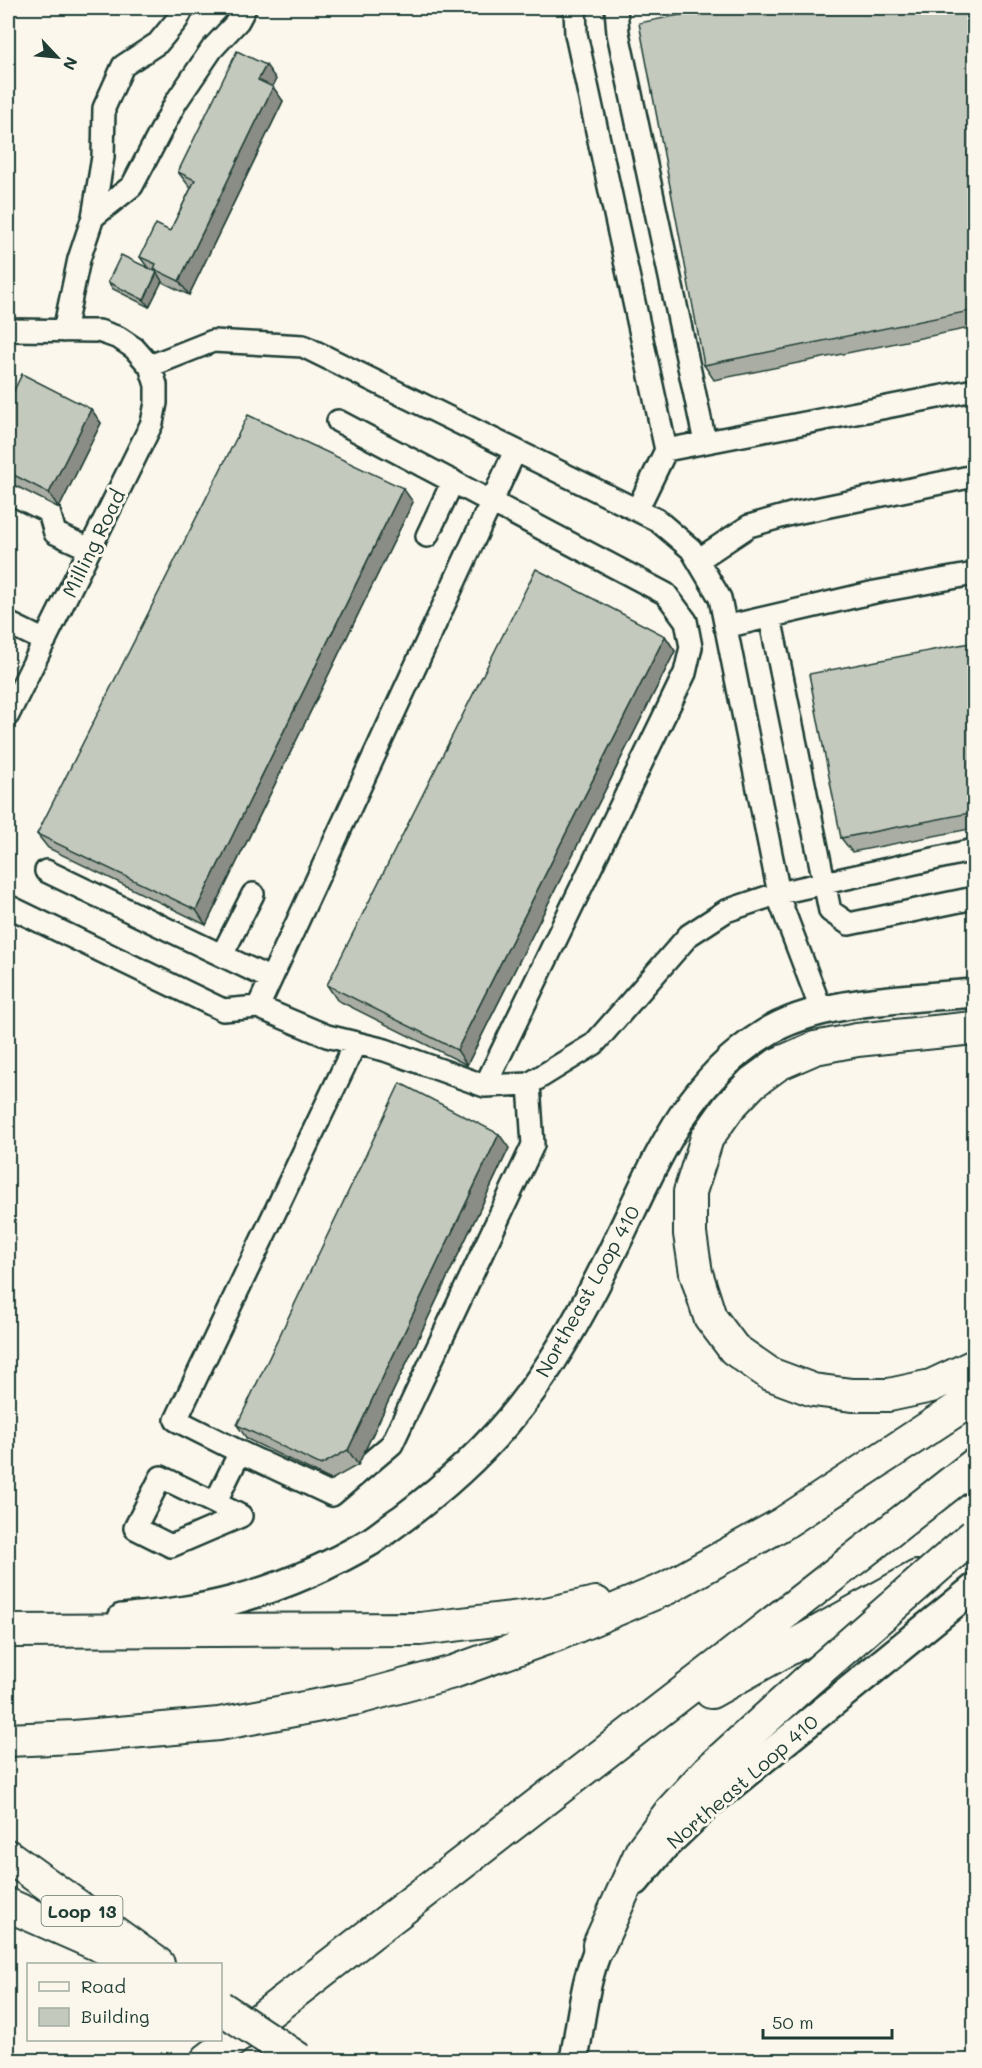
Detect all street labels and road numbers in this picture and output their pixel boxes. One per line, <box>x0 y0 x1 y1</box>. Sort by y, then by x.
street label: Milling Road <box>56 485 130 601</box>
street label: Northeast Loop 410 <box>529 1201 645 1381</box>
street label: Northeast Loop 410 <box>661 1708 823 1854</box>
road number: Loop 13 <box>42 1896 122 1926</box>

